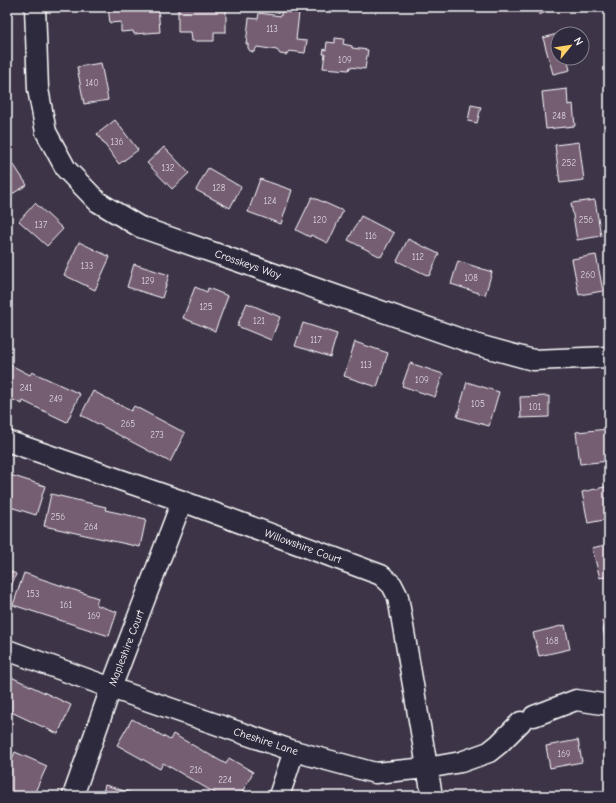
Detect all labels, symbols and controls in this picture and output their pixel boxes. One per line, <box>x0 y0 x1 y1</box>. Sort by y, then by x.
house number: 113 <box>266 24 278 34</box>
north arrow <box>550 26 590 66</box>
text: N <box>571 35 586 48</box>
house number: 109 <box>338 55 352 65</box>
house number: 140 <box>85 78 99 88</box>
house number: 248 <box>552 111 566 121</box>
house number: 136 <box>111 137 124 147</box>
house number: 252 <box>562 158 576 168</box>
house number: 132 <box>162 163 175 173</box>
house number: 128 <box>213 183 226 193</box>
house number: 124 <box>264 196 276 206</box>
house number: 120 <box>313 215 327 225</box>
house number: 256 <box>579 215 593 225</box>
house number: 137 <box>35 220 48 230</box>
house number: 116 <box>365 231 377 241</box>
street label: Crosskeys Way <box>213 247 283 282</box>
house number: 112 <box>412 252 424 262</box>
house number: 133 <box>81 261 93 271</box>
house number: 260 <box>580 270 596 280</box>
house number: 108 <box>464 273 478 283</box>
house number: 129 <box>141 276 155 286</box>
house number: 125 <box>199 302 213 312</box>
house number: 121 <box>253 316 265 326</box>
house number: 117 <box>310 335 322 345</box>
house number: 113 <box>360 360 372 370</box>
house number: 109 <box>415 375 429 385</box>
house number: 241 <box>20 383 33 393</box>
house number: 249 <box>49 394 63 404</box>
house number: 105 <box>471 399 485 409</box>
house number: 101 <box>529 402 542 412</box>
house number: 265 <box>121 419 135 429</box>
house number: 273 <box>150 430 164 440</box>
house number: 256 <box>51 512 65 522</box>
house number: 264 <box>84 522 98 532</box>
street label: Willowshire Court <box>262 526 344 567</box>
house number: 153 <box>27 589 40 599</box>
house number: 161 <box>60 600 72 610</box>
street label: Mapleshire Court <box>106 607 147 688</box>
house number: 169 <box>87 611 101 621</box>
house number: 168 <box>545 636 559 646</box>
street label: Cheshire Lane <box>232 725 300 758</box>
house number: 169 <box>557 749 571 759</box>
house number: 216 <box>189 765 203 775</box>
house number: 224 <box>218 775 232 785</box>

